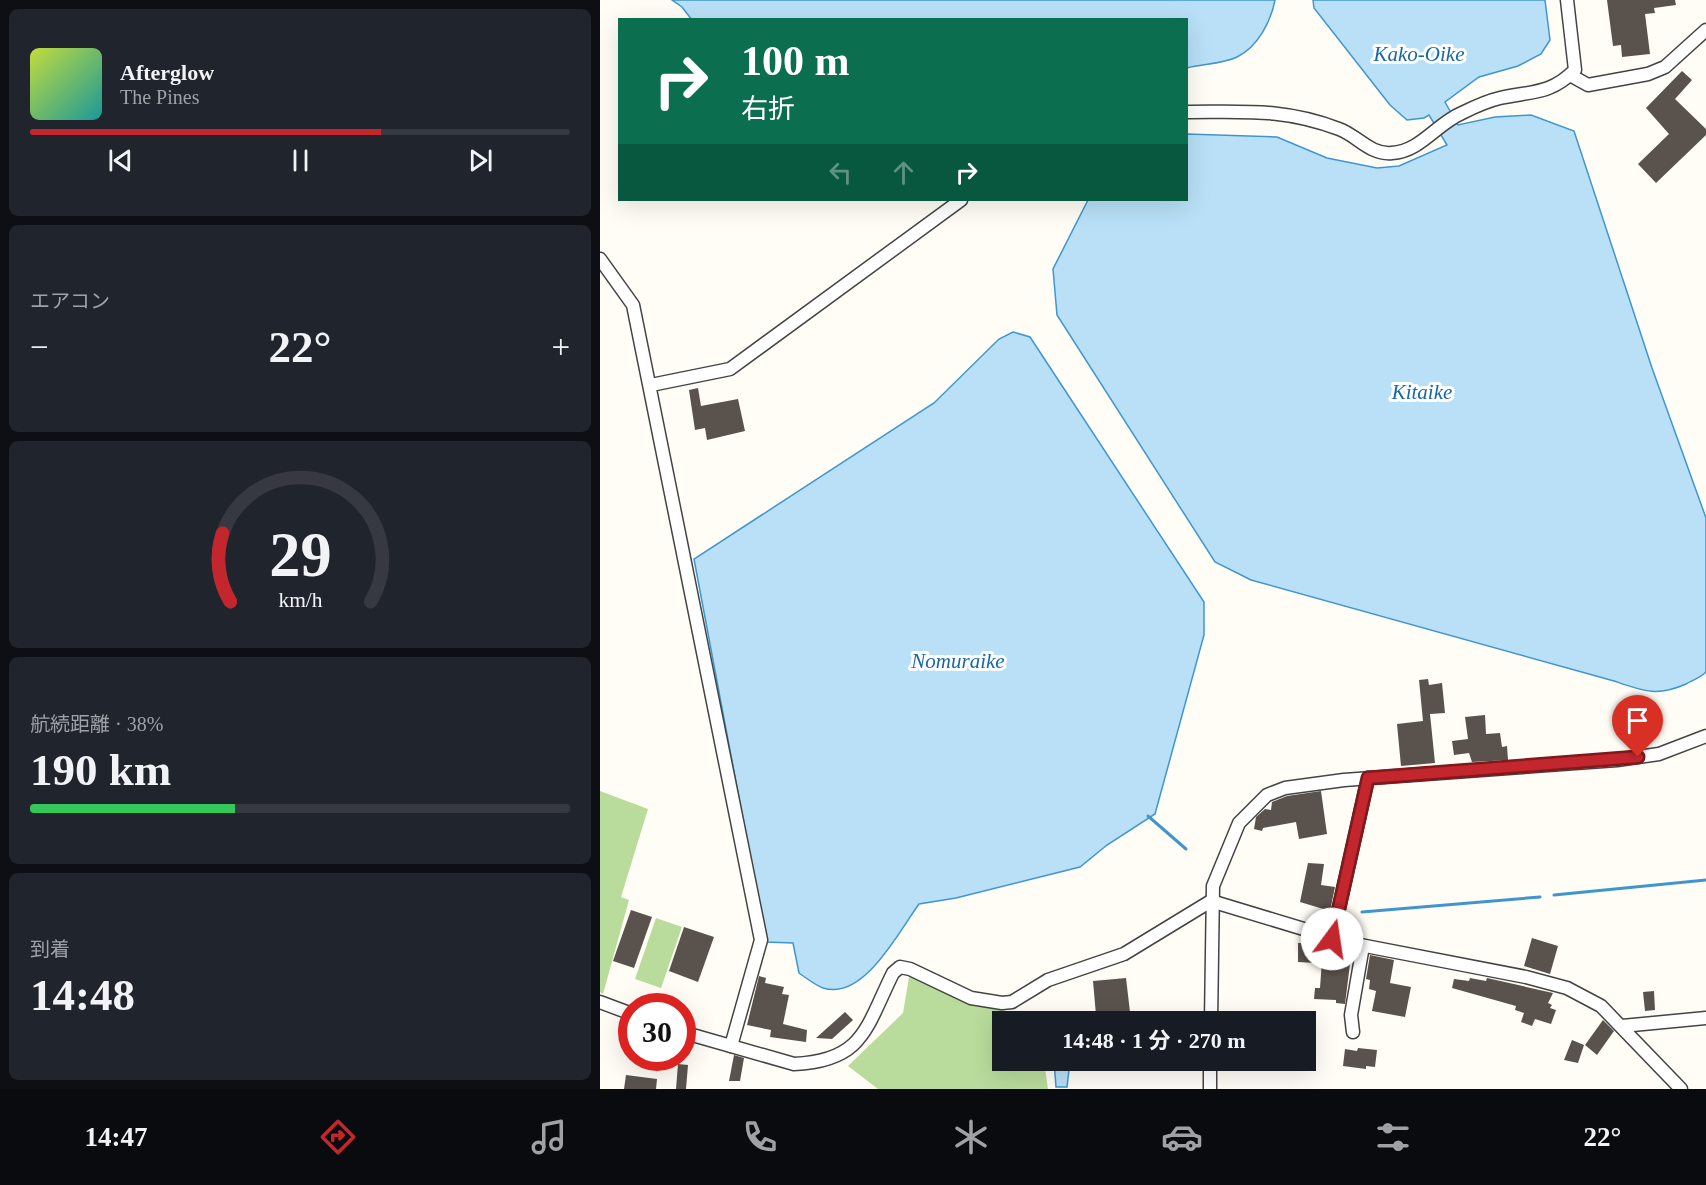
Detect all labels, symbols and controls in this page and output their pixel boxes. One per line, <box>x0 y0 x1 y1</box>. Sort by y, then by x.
text: 100 m <box>741 38 850 84</box>
icon: right <box>642 42 720 120</box>
water label: Kako-Oike <box>1373 42 1464 66</box>
text: Afterglow <box>120 60 214 85</box>
text: The Pines <box>120 86 199 108</box>
text: 右折 <box>741 94 795 124</box>
icon: previous <box>104 144 137 177</box>
icon: pause <box>284 144 317 177</box>
icon: next <box>464 144 497 177</box>
icon: left <box>824 156 857 189</box>
icon: ahead <box>887 156 920 189</box>
icon: right <box>950 156 983 189</box>
text: エアコン <box>30 290 110 312</box>
text: 22° <box>269 322 332 372</box>
text: − <box>30 329 49 365</box>
text: + <box>551 329 570 365</box>
water label: Kitaike <box>1391 380 1452 404</box>
text: 29 <box>269 520 331 589</box>
text: km/h <box>278 588 322 612</box>
water label: Nomuraike <box>910 649 1005 673</box>
pin <box>1612 695 1663 757</box>
icon: arrive <box>1621 704 1654 737</box>
text: 航続距離 · 38% <box>30 713 163 735</box>
text: 190 km <box>30 745 171 795</box>
position arrow <box>1300 907 1364 971</box>
text: 到着 <box>30 938 70 960</box>
text: 14:48 <box>30 970 135 1020</box>
speed limit sign: 30 <box>618 993 696 1071</box>
text: 14:48 · 1 分 · 270 m <box>1062 1028 1246 1053</box>
icon: directions <box>317 1116 359 1158</box>
icon: music <box>528 1116 570 1158</box>
icon: phone <box>739 1116 781 1158</box>
icon: climate <box>950 1116 992 1158</box>
icon: car <box>1161 1116 1203 1158</box>
icon: filters <box>1372 1116 1414 1158</box>
text: 14:47 <box>85 1122 148 1152</box>
text: 22° <box>1584 1122 1621 1152</box>

